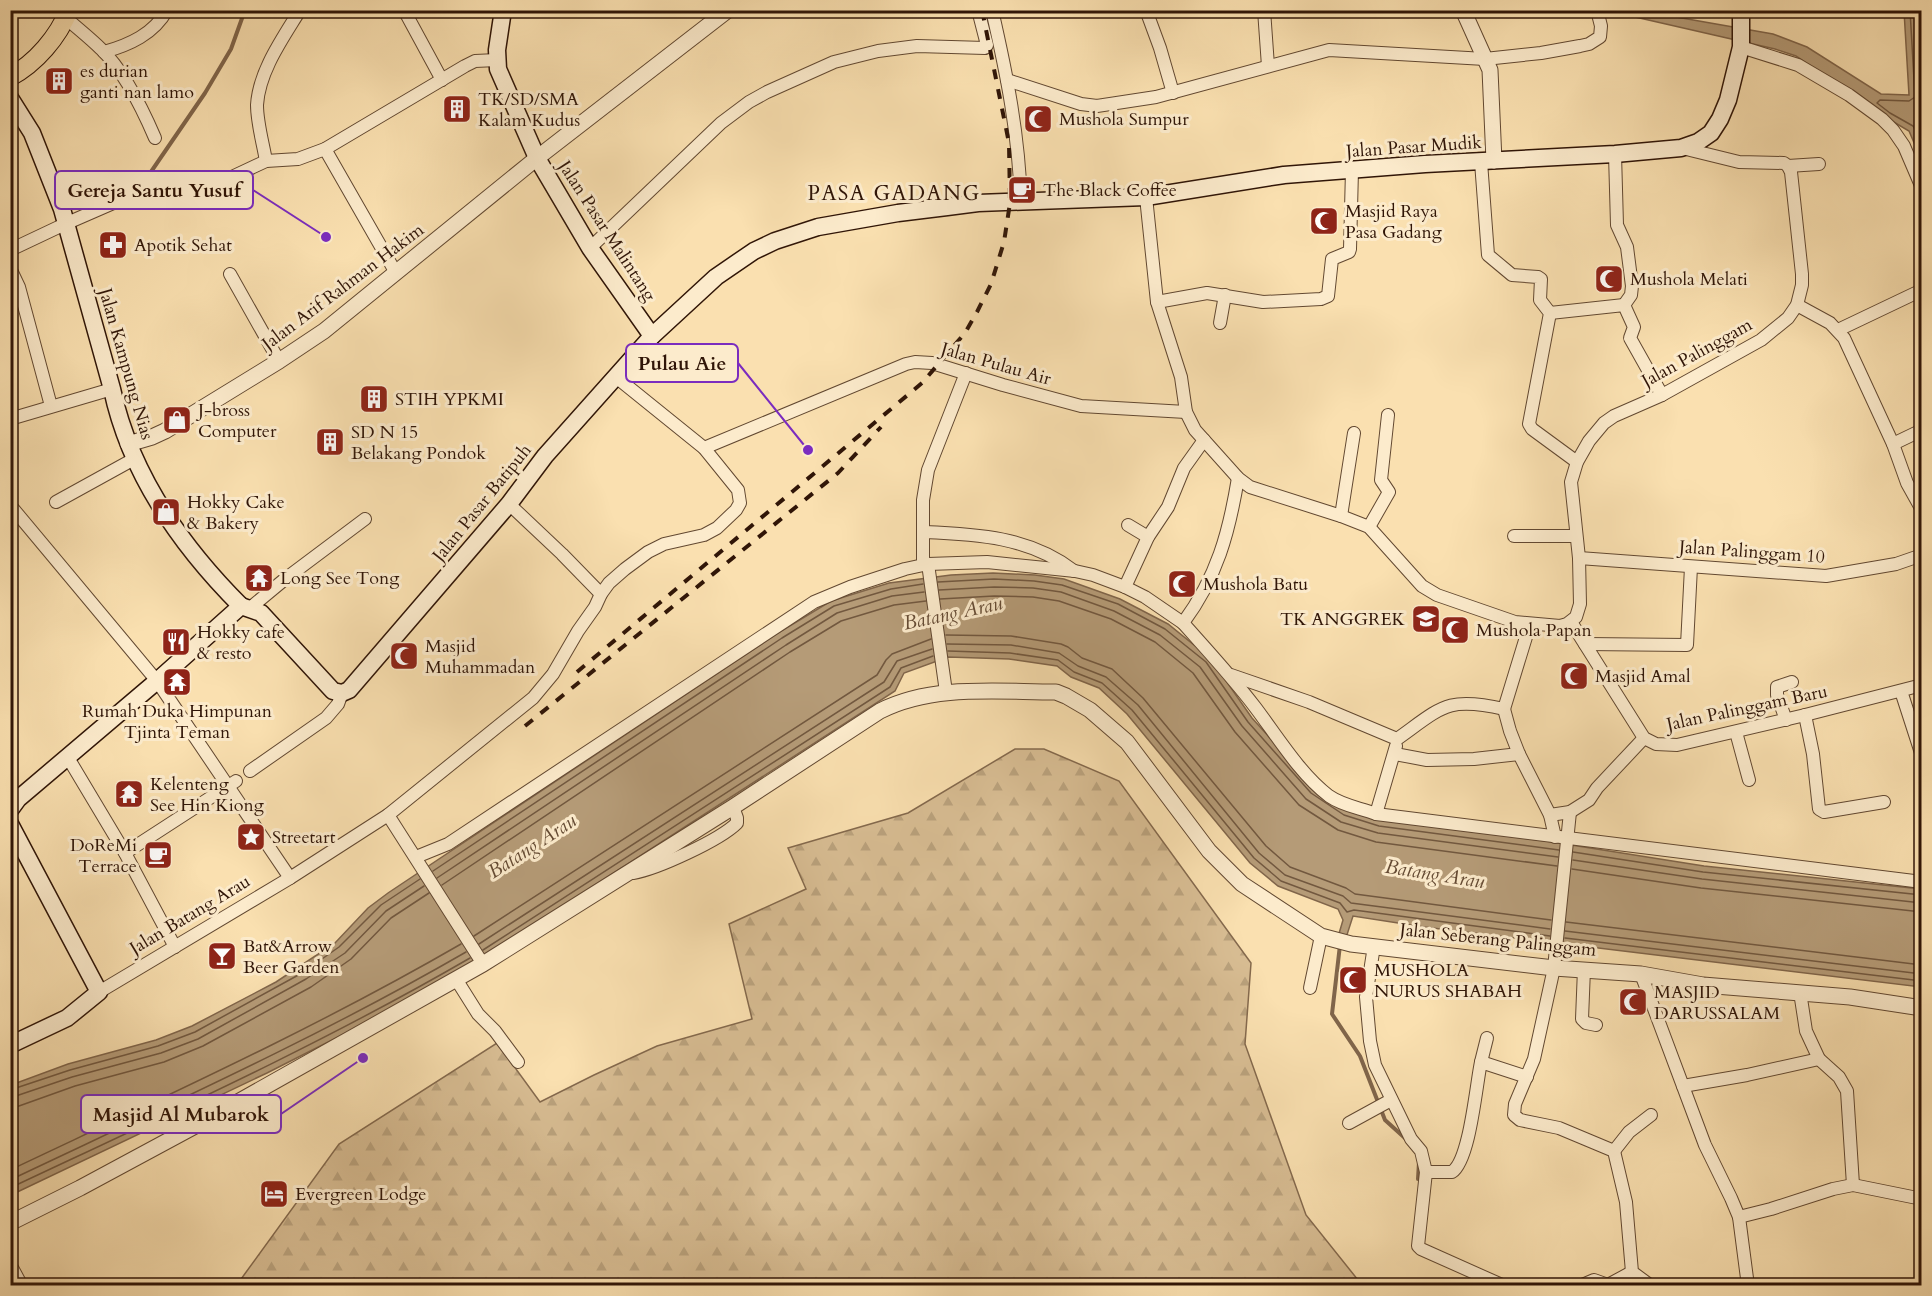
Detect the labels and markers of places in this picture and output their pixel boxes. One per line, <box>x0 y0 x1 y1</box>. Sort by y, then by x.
place label: es durian ganti nan lamo <box>80 59 194 105</box>
building icon: es durian ganti nan lamo <box>43 65 75 97</box>
place label: TK/SD/SMA Kalam Kudus <box>478 87 580 133</box>
building icon: TK/SD/SMA Kalam Kudus <box>441 93 473 125</box>
mosque icon: Mushola Sumpur <box>1022 103 1054 135</box>
place label: Mushola Sumpur <box>1059 107 1189 132</box>
callout: Gereja Santu Yusuf <box>55 171 253 209</box>
cafe icon: The Black Coffee <box>1006 174 1038 206</box>
place label: The Black Coffee <box>1043 178 1177 203</box>
place label: Masjid Raya Pasa Gadang <box>1345 199 1443 245</box>
mosque icon: Masjid Raya Pasa Gadang <box>1308 205 1340 237</box>
pharmacy icon: Apotik Sehat <box>97 229 129 261</box>
place label: Apotik Sehat <box>134 233 232 258</box>
mosque icon: Mushola Melati <box>1593 263 1625 295</box>
place label: Mushola Melati <box>1630 267 1748 292</box>
callout: Pulau Aie <box>626 344 738 382</box>
building icon: STIH YPKMI <box>358 383 390 415</box>
place label: STIH YPKMI <box>395 387 504 412</box>
place label: J-bross Computer <box>195 398 277 444</box>
shop icon: J-bross Computer <box>161 404 193 436</box>
place label: SD N 15 Belakang Pondok <box>351 420 486 466</box>
building icon: SD N 15 Belakang Pondok <box>314 426 346 458</box>
place label: Hokky Cake & Bakery <box>187 490 285 536</box>
shop icon: Hokky Cake & Bakery <box>150 496 182 528</box>
temple icon: Long See Tong <box>243 562 275 594</box>
place label: Long See Tong <box>280 566 400 591</box>
mosque icon: Mushola Batu <box>1166 568 1198 600</box>
place label: Mushola Batu <box>1203 572 1308 597</box>
school or university icon: TK ANGGREK <box>1410 603 1442 635</box>
place label: TK ANGGREK <box>1280 607 1406 632</box>
mosque icon: Mushola Papan <box>1439 614 1471 646</box>
place label: Mushola Papan <box>1476 618 1592 643</box>
place label: Hokky cafe & resto <box>197 620 285 666</box>
restaurant icon: Hokky cafe & resto <box>160 626 192 658</box>
place label: Masjid Muhammadan <box>425 634 536 680</box>
mosque icon: Masjid Muhammadan <box>388 640 420 672</box>
mosque icon: Masjid Amal <box>1558 660 1590 692</box>
place label: Masjid Amal <box>1595 664 1691 689</box>
temple icon: Rumah Duka Himpunan Tjinta Teman <box>161 666 193 698</box>
place label: Rumah Duka Himpunan Tjinta Teman <box>82 699 273 745</box>
place label: Kelenteng See Hin Kiong <box>150 772 265 818</box>
temple icon: Kelenteng See Hin Kiong <box>113 778 145 810</box>
place icon: Streetart <box>235 821 267 853</box>
place label: Streetart <box>272 825 336 850</box>
place label: DoReMi Terrace <box>70 833 137 879</box>
cafe icon: DoReMi Terrace <box>142 839 174 871</box>
place label: Bat&Arrow Beer Garden <box>243 934 340 980</box>
bar icon: Bat&Arrow Beer Garden <box>206 940 238 972</box>
place label: MUSHOLA NURUS SHABAH <box>1374 958 1522 1004</box>
mosque icon: MUSHOLA NURUS SHABAH <box>1337 964 1369 996</box>
place label: MASJID DARUSSALAM <box>1654 980 1780 1026</box>
mosque icon: MASJID DARUSSALAM <box>1617 986 1649 1018</box>
callout: Masjid Al Mubarok <box>81 1095 281 1133</box>
hotel icon: Evergreen Lodge <box>258 1178 290 1210</box>
place label: Evergreen Lodge <box>295 1182 426 1207</box>

